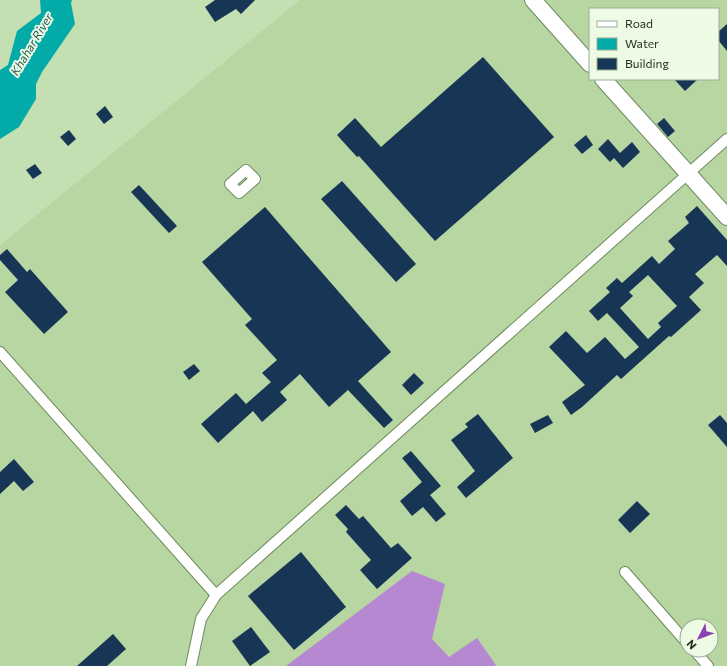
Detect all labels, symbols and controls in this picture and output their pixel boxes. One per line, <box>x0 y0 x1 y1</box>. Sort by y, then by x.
legend <box>589 8 719 80</box>
water label: Khahar River <box>7 9 56 77</box>
text: Road <box>625 16 653 30</box>
text: Water <box>625 36 659 50</box>
text: Building <box>625 56 669 70</box>
north arrow <box>679 618 719 658</box>
text: N <box>684 638 699 652</box>

